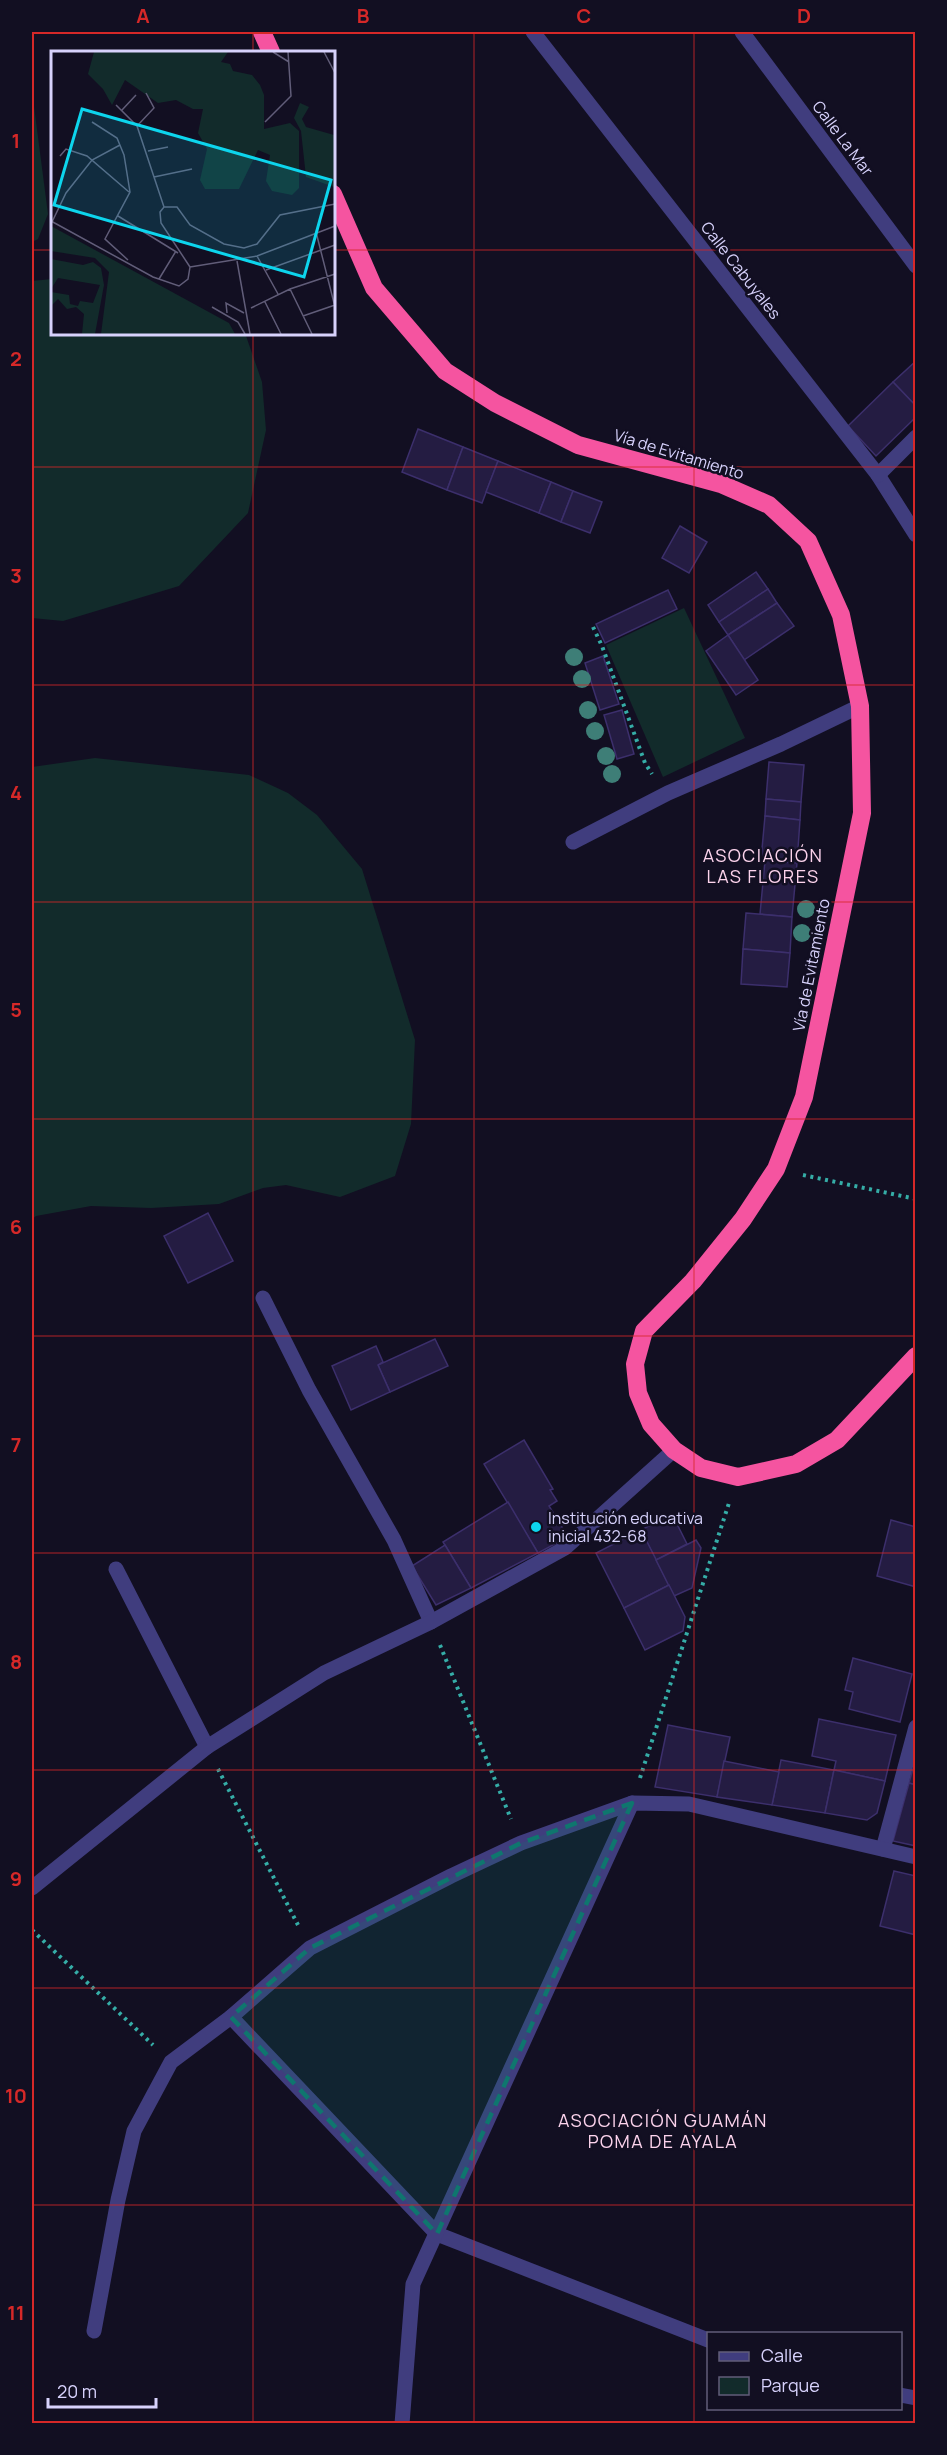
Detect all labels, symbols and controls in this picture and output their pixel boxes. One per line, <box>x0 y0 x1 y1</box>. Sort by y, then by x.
text: A <box>136 2 150 29</box>
text: B <box>357 2 370 29</box>
text: C <box>577 2 591 29</box>
text: D <box>797 2 811 29</box>
inset map <box>51 51 334 334</box>
street label: Calle La Mar <box>808 96 879 180</box>
text: 1 <box>12 127 20 154</box>
street label: Calle Cabuyales <box>696 217 786 323</box>
text: 2 <box>10 345 22 372</box>
street label: Vía de Evitamiento <box>611 424 747 484</box>
text: 3 <box>10 562 22 589</box>
text: 4 <box>10 779 22 806</box>
district label: ASOCIACIÓN LAS FLORES <box>703 843 823 888</box>
street label: Vía de Evitamiento <box>787 897 835 1033</box>
text: 5 <box>10 996 22 1023</box>
text: 6 <box>10 1213 22 1240</box>
text: 7 <box>11 1431 21 1458</box>
place label: Institución educativa inicial 432-68 <box>548 1507 703 1547</box>
marker: Institución educativa inicial 432-68 <box>529 1520 543 1534</box>
text: 8 <box>10 1648 22 1675</box>
text: 9 <box>10 1865 22 1892</box>
text: 10 <box>5 2082 27 2109</box>
district label: ASOCIACIÓN GUAMÁN POMA DE AYALA <box>558 2108 768 2153</box>
text: 11 <box>7 2299 25 2326</box>
legend <box>707 2332 902 2410</box>
text: Calle <box>761 2343 803 2367</box>
scale bar <box>48 2371 156 2409</box>
text: Parque <box>761 2373 820 2397</box>
text: 20 m <box>57 2379 97 2403</box>

